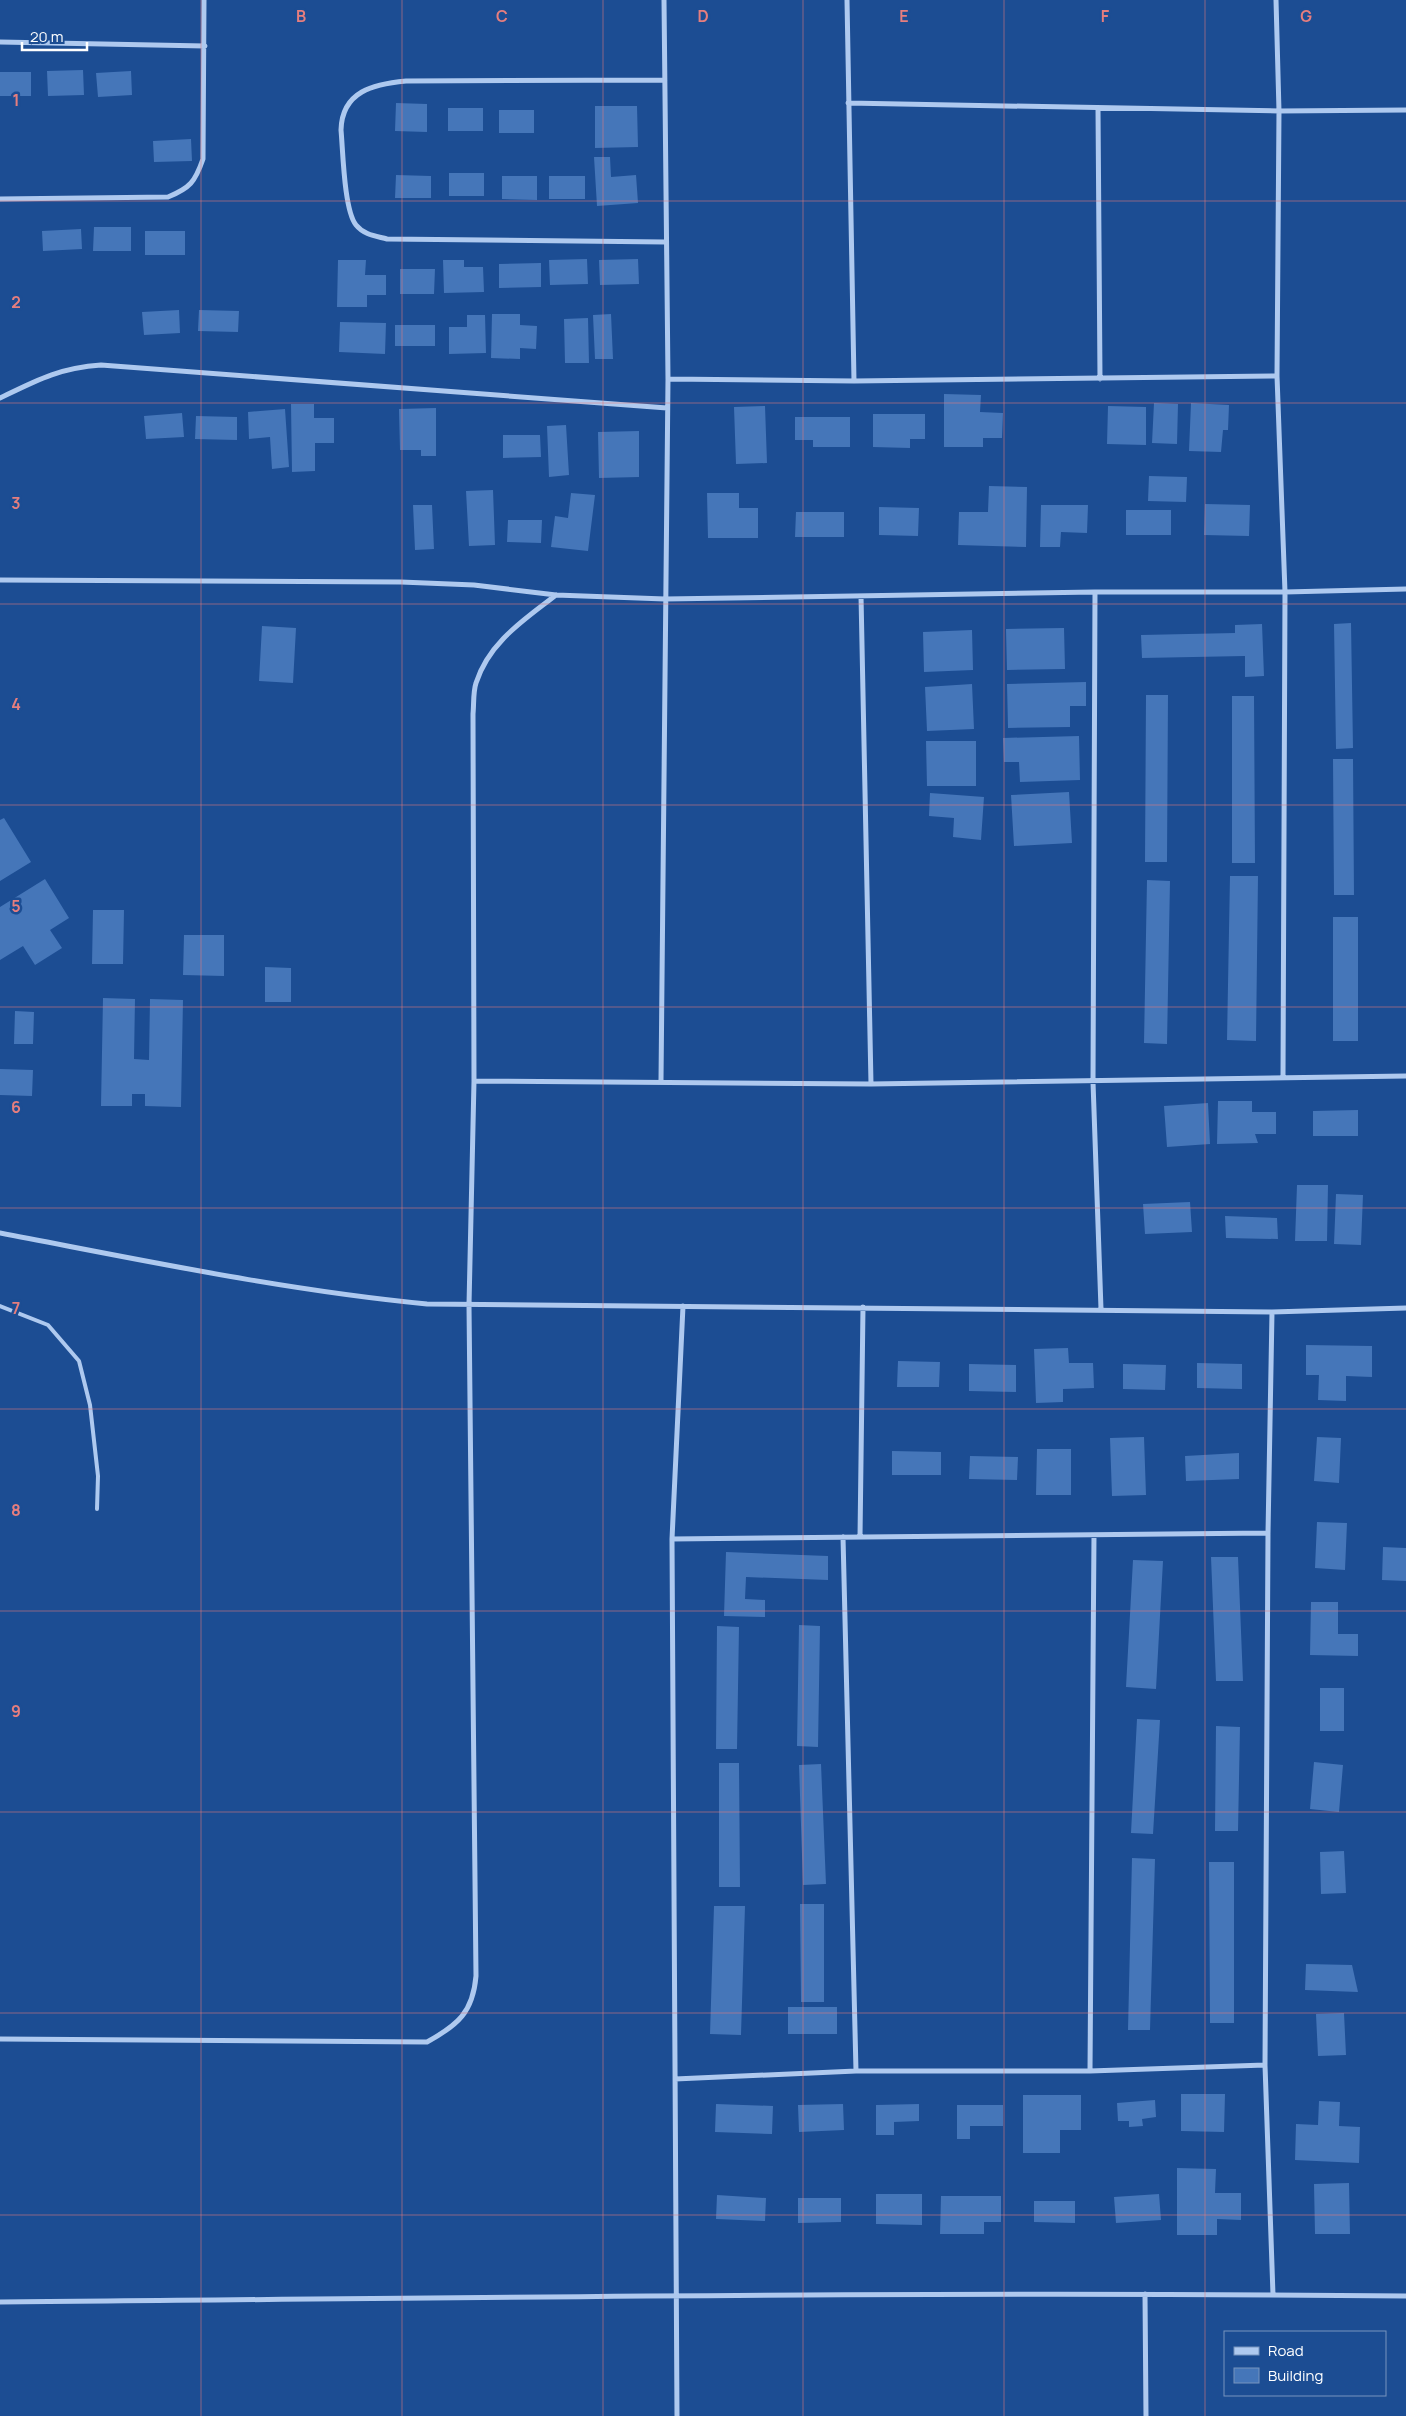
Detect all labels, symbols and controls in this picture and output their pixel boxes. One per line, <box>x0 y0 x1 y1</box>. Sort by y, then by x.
text: B <box>296 5 306 27</box>
text: C <box>496 5 508 27</box>
text: D <box>697 5 709 27</box>
text: E <box>899 5 909 27</box>
text: F <box>1101 5 1110 27</box>
text: G <box>1300 5 1312 27</box>
scale bar <box>22 20 88 52</box>
text: 20 m <box>30 26 63 47</box>
text: 1 <box>12 89 20 111</box>
text: 2 <box>11 291 21 313</box>
text: 3 <box>11 492 21 514</box>
text: 4 <box>11 693 21 715</box>
text: 5 <box>11 895 21 917</box>
text: 6 <box>11 1096 21 1118</box>
text: 7 <box>12 1297 20 1319</box>
text: 8 <box>11 1499 21 1521</box>
text: 9 <box>11 1700 21 1722</box>
legend <box>1224 2331 1386 2396</box>
text: Road <box>1268 2340 1304 2361</box>
text: Building <box>1268 2365 1323 2386</box>

